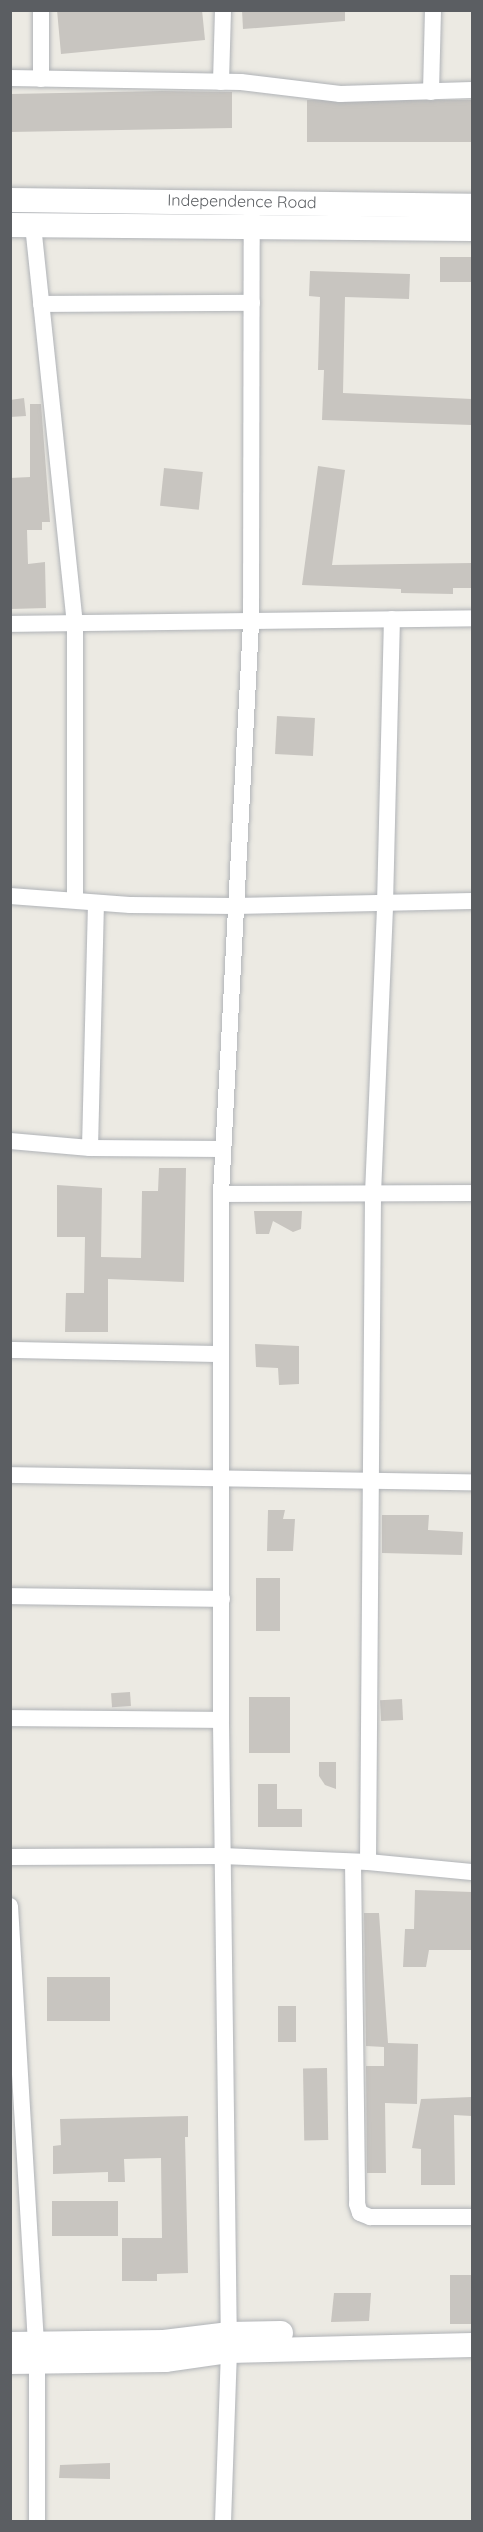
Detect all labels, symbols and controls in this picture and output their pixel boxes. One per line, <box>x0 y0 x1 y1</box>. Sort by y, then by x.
street label: Independence Road <box>167 190 317 212</box>

